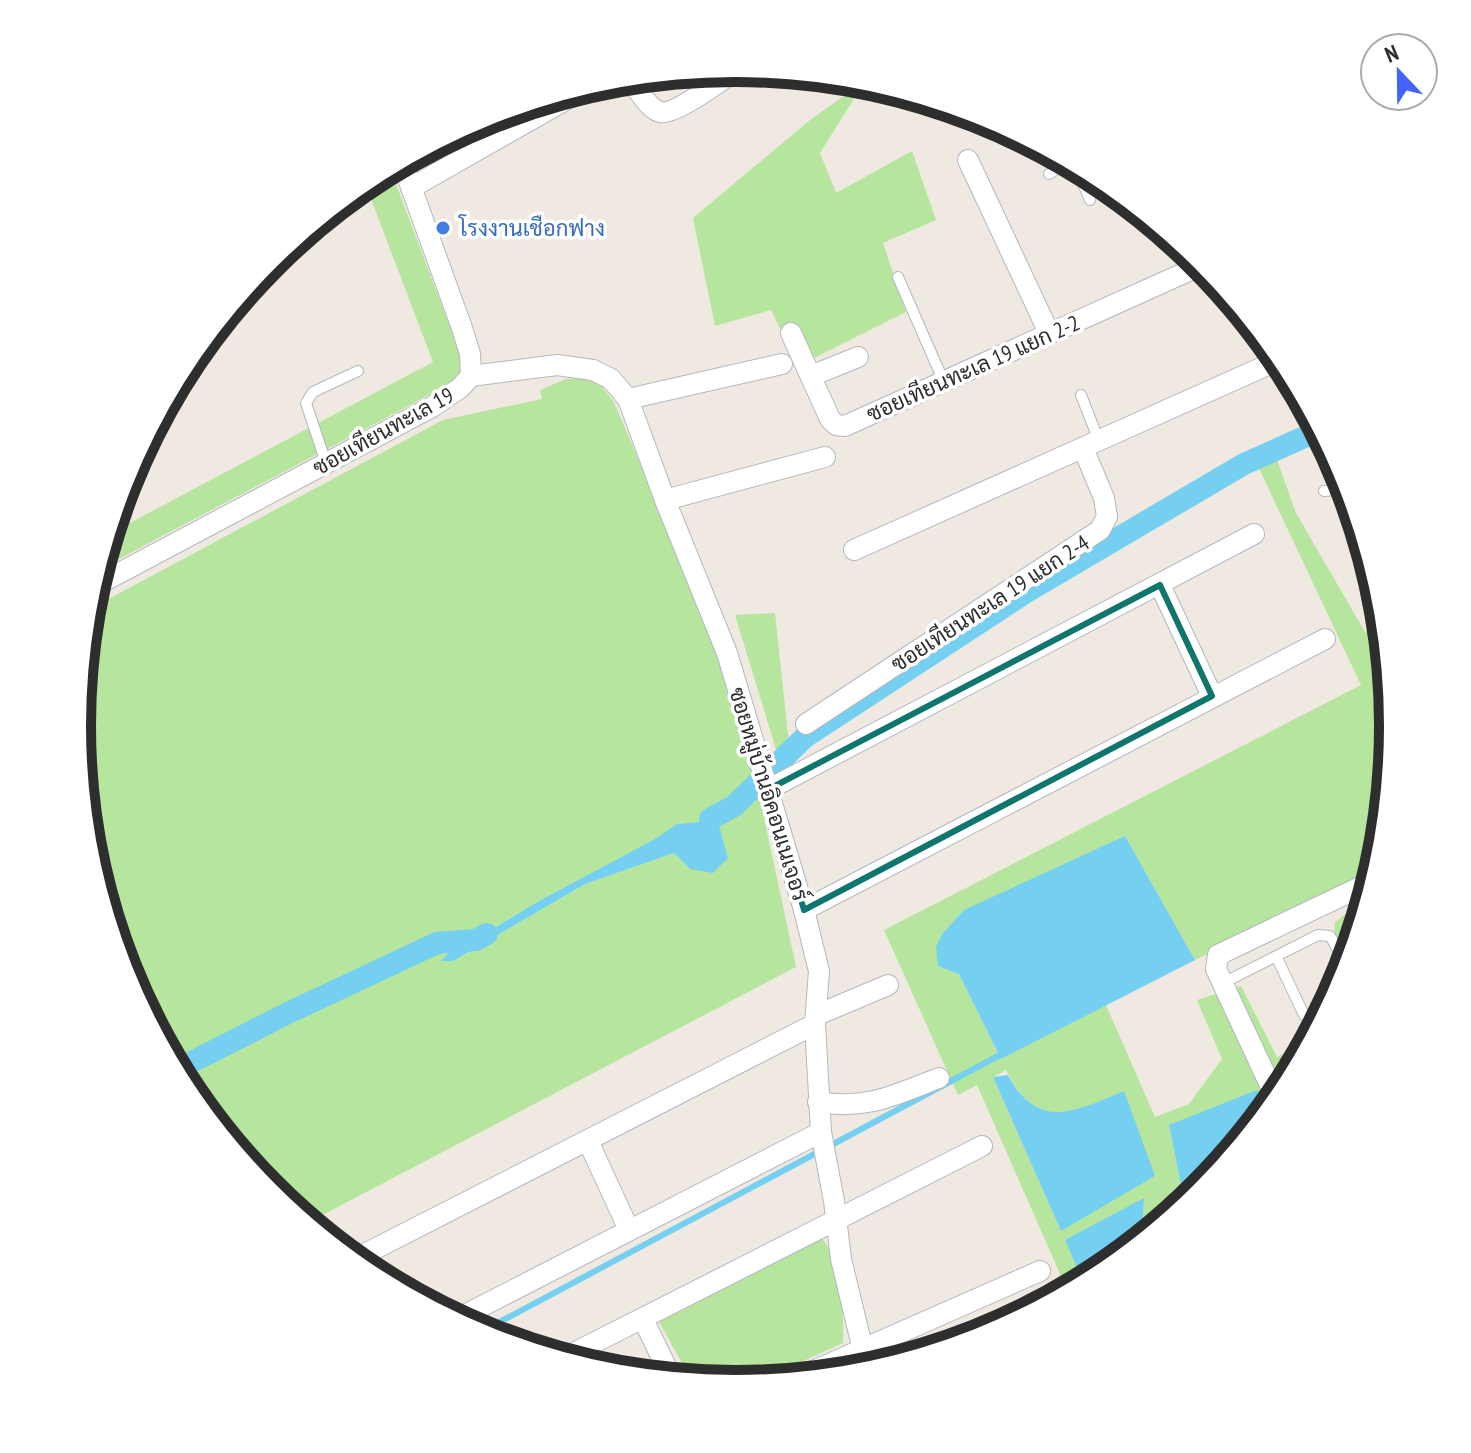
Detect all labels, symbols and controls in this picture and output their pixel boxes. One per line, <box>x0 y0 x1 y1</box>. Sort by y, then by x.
north arrow <box>1359 32 1439 112</box>
text: N <box>1381 38 1402 69</box>
place label: โรงงานเชือกฟาง <box>458 214 605 242</box>
marker: โรงงานเชือกฟาง <box>434 219 452 237</box>
street label: ซอยเทียนทะเล 19 แยก 2-2 <box>862 308 1084 428</box>
street label: ซอยเทียนทะเล 19 <box>307 381 459 481</box>
street label: ซอยเทียนทะเล 19 แยก 2-4 <box>886 528 1094 678</box>
street label: ซอยหมู่บ้านอิคอนเนเจอร์ <box>721 684 815 905</box>

